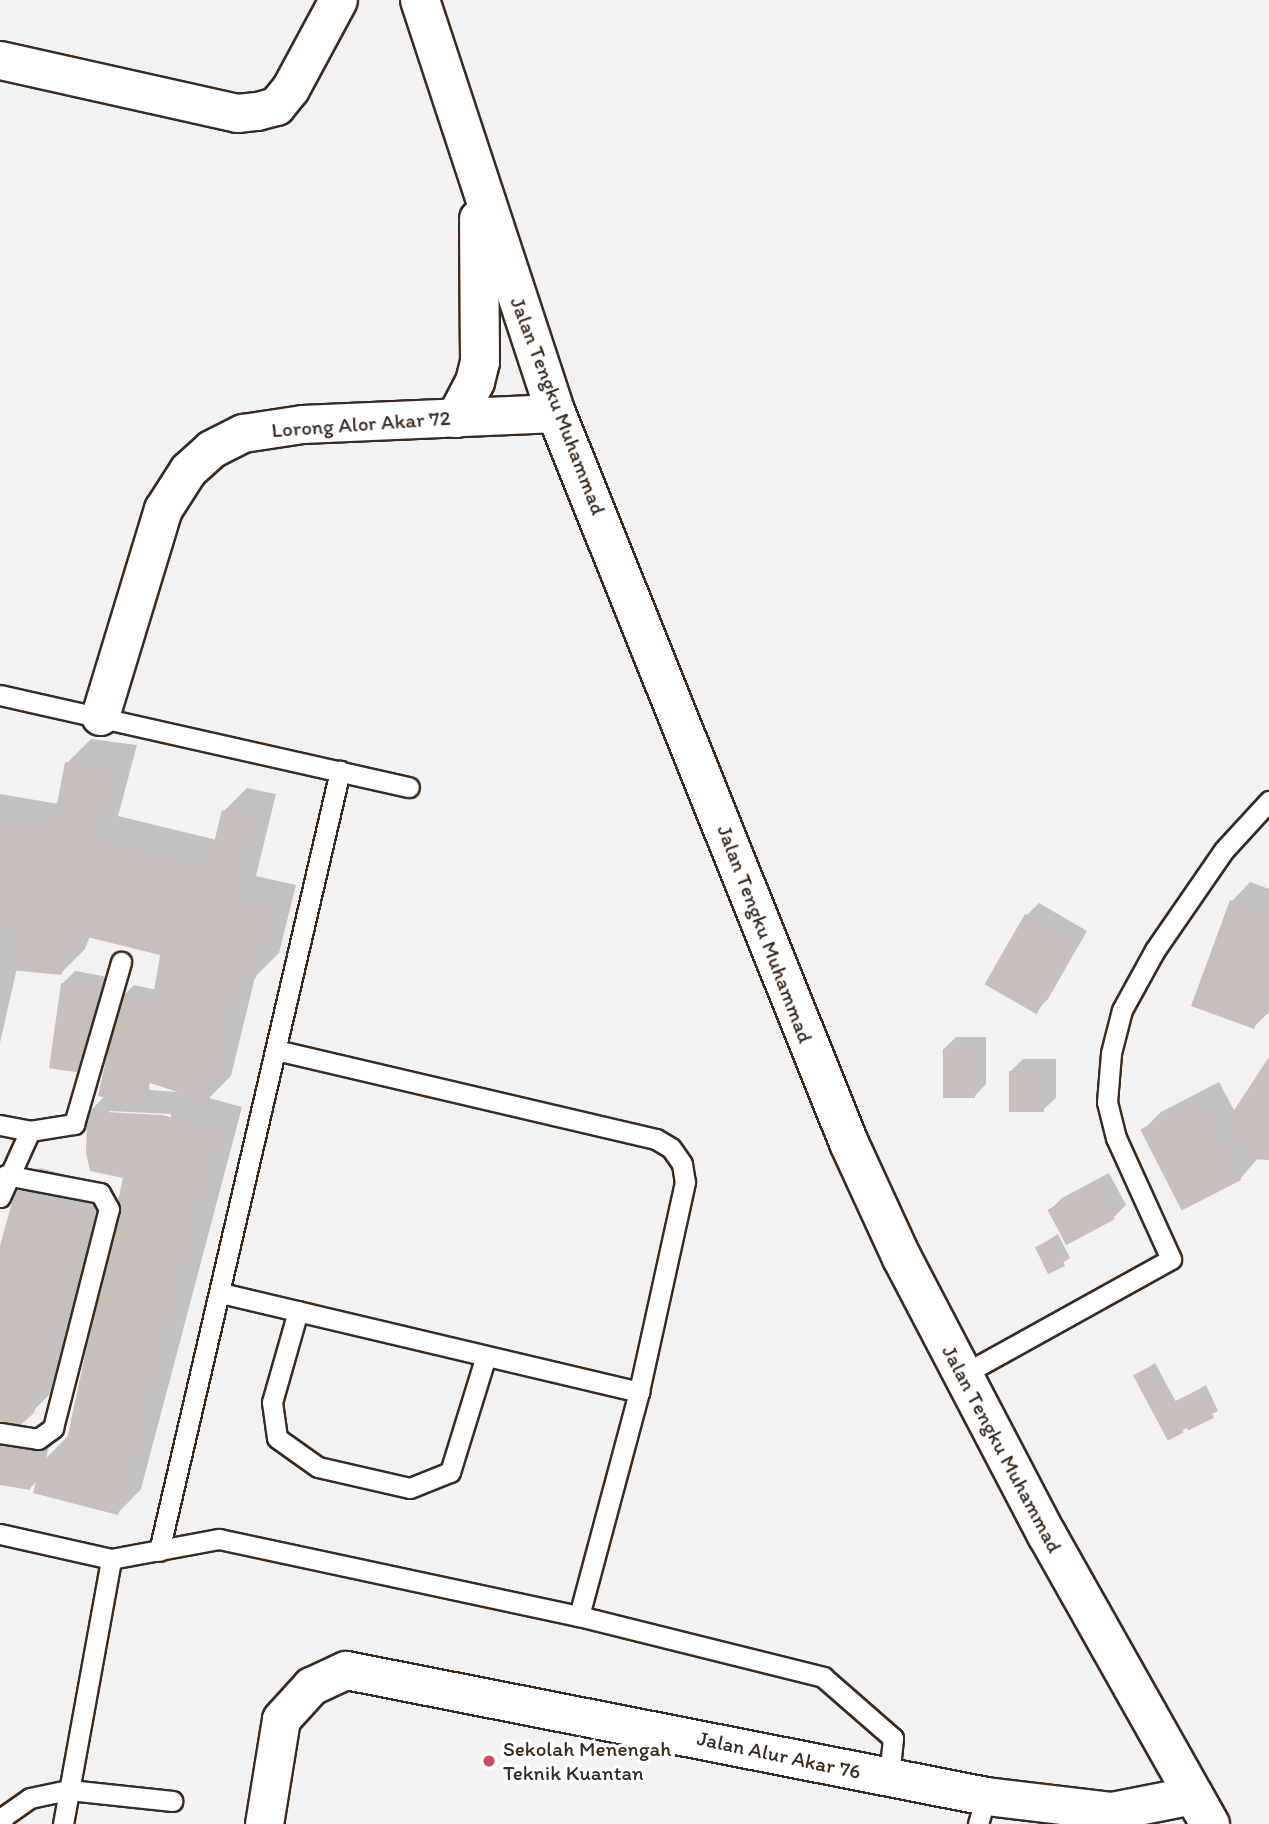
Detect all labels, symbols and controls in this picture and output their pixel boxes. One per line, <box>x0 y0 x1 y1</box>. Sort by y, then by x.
street label: Jalan Tengku Muhammad <box>505 295 611 517</box>
street label: Lorong Alor Akar 72 <box>271 405 451 443</box>
street label: Jalan Tengku Muhammad <box>712 823 818 1045</box>
street label: Jalan Tengku Muhammad <box>937 1342 1067 1556</box>
street label: Jalan Alur Akar 76 <box>695 1725 863 1785</box>
place label: Sekolah Menengah Teknik Kuantan <box>503 1736 672 1786</box>
marker: Sekolah Menengah Teknik Kuantan <box>481 1753 497 1769</box>

